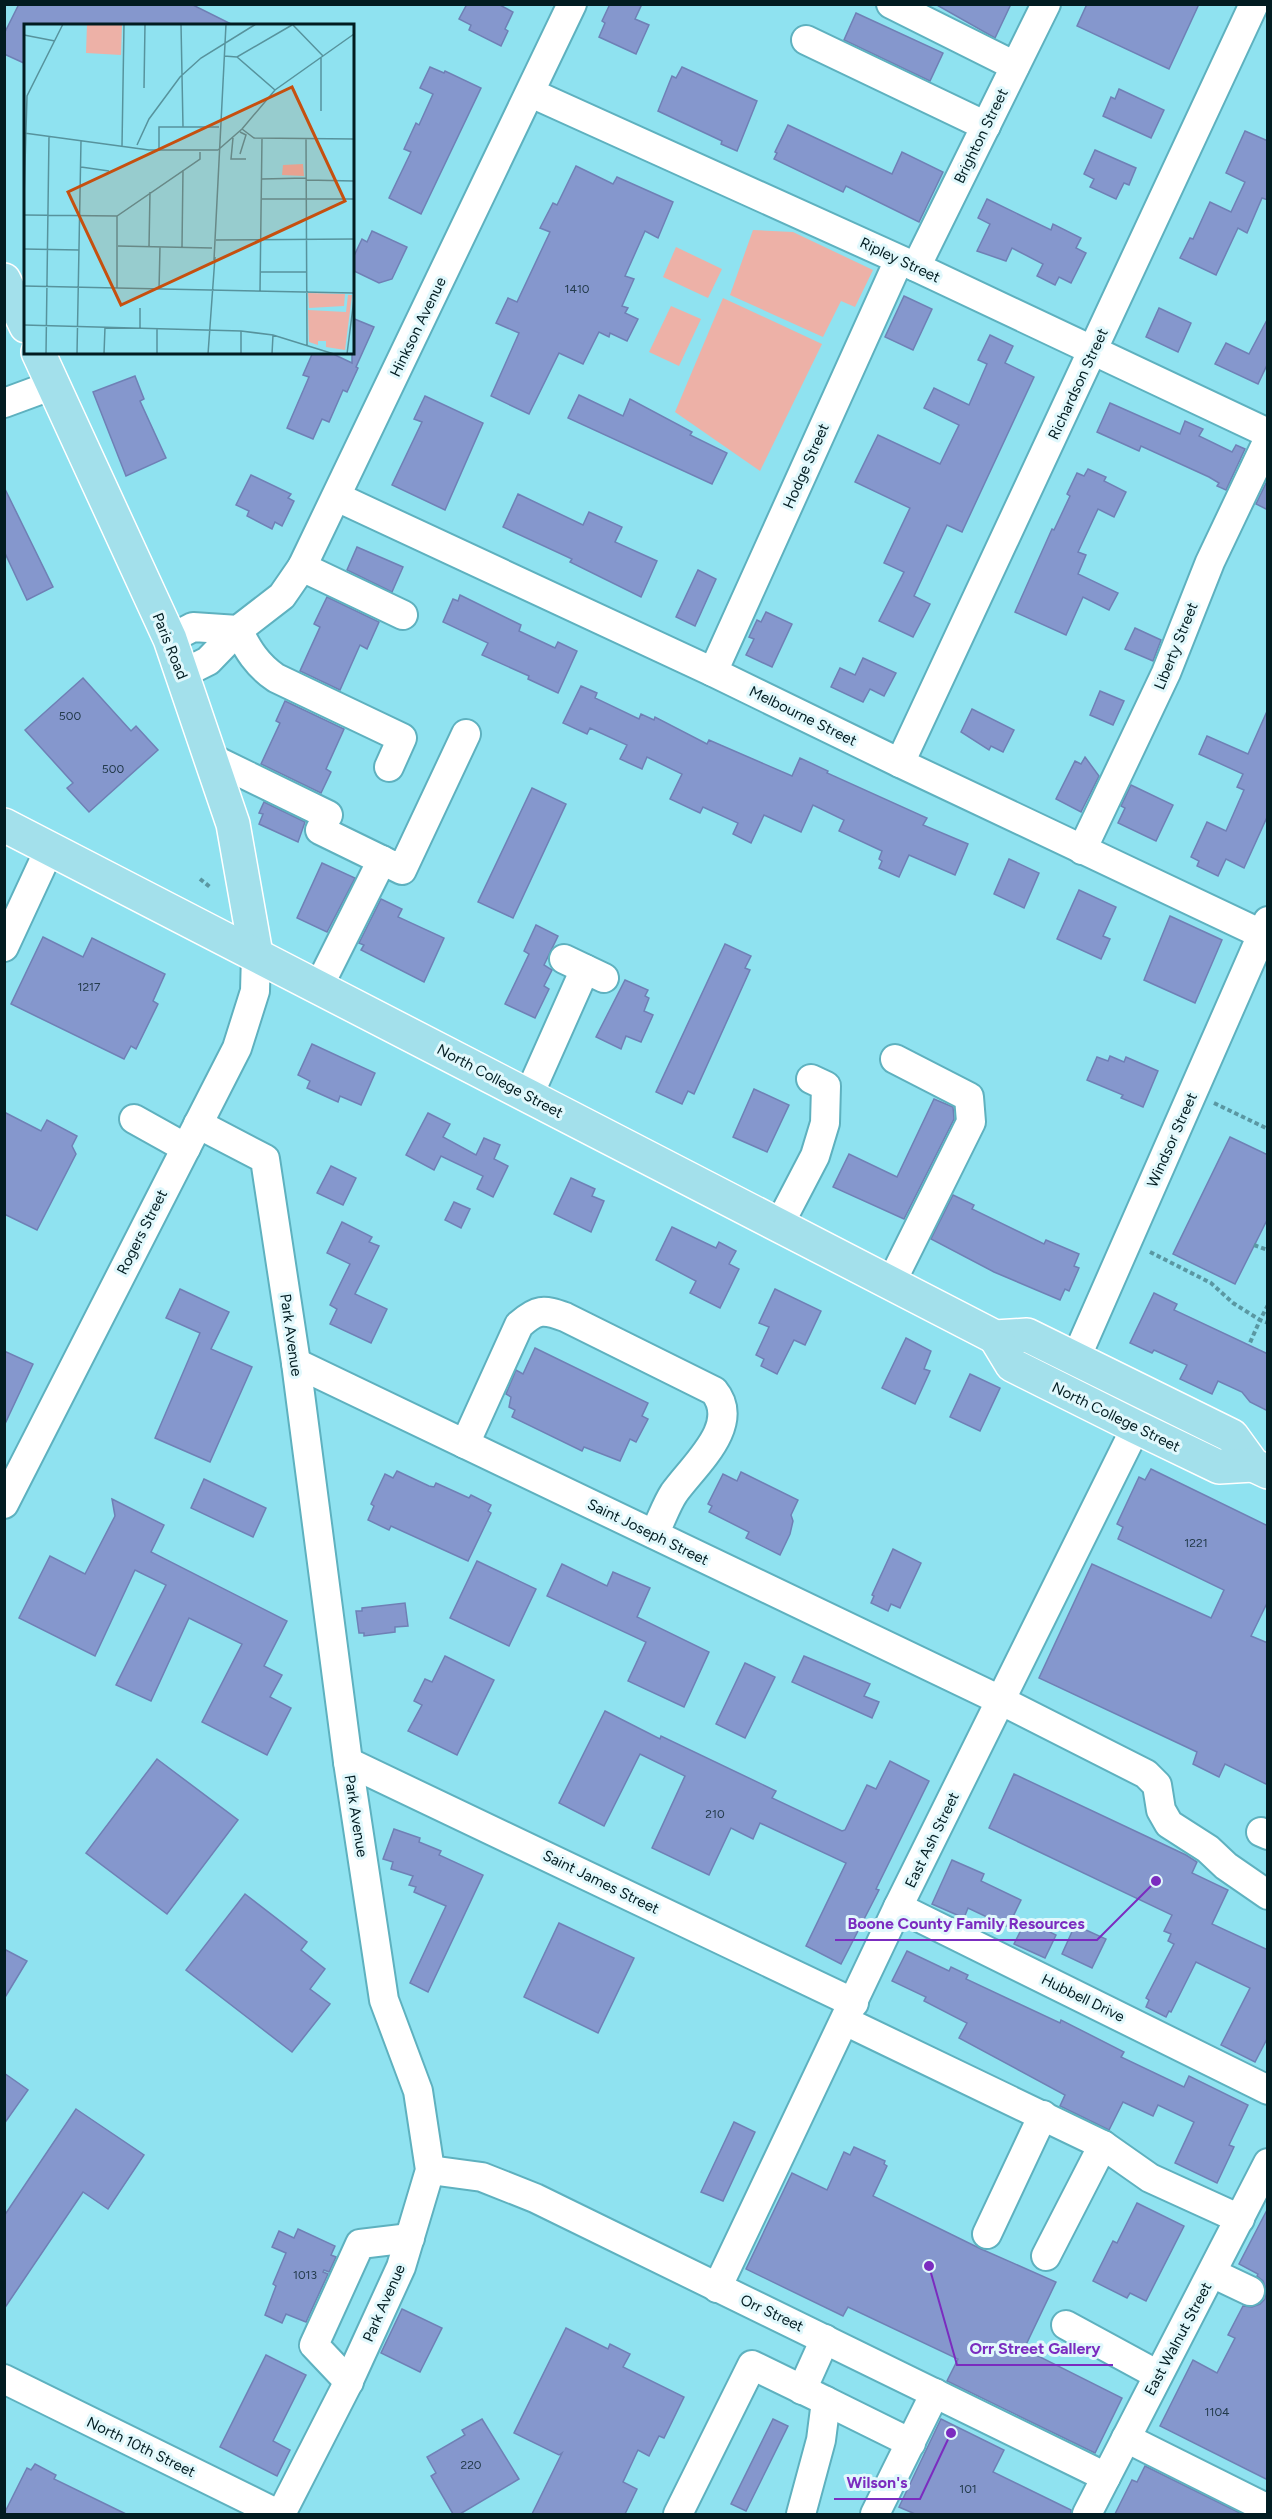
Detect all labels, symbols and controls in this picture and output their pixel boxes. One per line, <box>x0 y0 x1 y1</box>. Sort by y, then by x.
inset map <box>24 24 354 354</box>
street label: Brighton Street <box>950 85 1012 186</box>
street label: Ripley Street <box>857 234 943 287</box>
street label: Hinkson Avenue <box>386 274 450 380</box>
house number: 1410 <box>564 282 590 296</box>
street label: Richardson Street <box>1044 325 1112 442</box>
street label: Hodge Street <box>779 420 833 511</box>
street label: Liberty Street <box>1150 599 1202 692</box>
street label: Paris Road <box>149 610 191 682</box>
street label: Melbourne Street <box>746 682 860 750</box>
house number: 500 <box>59 709 81 723</box>
house number: 500 <box>102 762 124 776</box>
house number: 1217 <box>77 980 101 994</box>
street label: North College Street <box>434 1040 566 1122</box>
street label: Windsor Street <box>1143 1090 1201 1190</box>
street label: Rogers Street <box>113 1186 171 1277</box>
street label: Park Avenue <box>276 1293 306 1377</box>
street label: North College Street <box>1049 1378 1183 1456</box>
street label: Saint Joseph Street <box>584 1495 712 1569</box>
house number: 1221 <box>1184 1536 1208 1550</box>
street label: Park Avenue <box>341 1774 371 1858</box>
street label: East Ash Street <box>901 1789 963 1891</box>
house number: 210 <box>705 1807 725 1821</box>
street label: Saint James Street <box>540 1846 662 1918</box>
callout: Boone County Family Resources <box>835 1906 1097 1940</box>
text: Boone County Family Resources <box>847 1914 1085 1933</box>
street label: Hubbell Drive <box>1038 1970 1128 2026</box>
street label: Park Avenue <box>359 2261 409 2345</box>
house number: 1013 <box>293 2268 317 2282</box>
street label: East Walnut Street <box>1141 2279 1216 2399</box>
street label: Orr Street <box>738 2291 807 2336</box>
callout: Orr Street Gallery <box>957 2331 1113 2365</box>
text: Orr Street Gallery <box>969 2339 1101 2358</box>
house number: 1104 <box>1204 2405 1230 2419</box>
street label: North 10th Street <box>84 2413 199 2481</box>
house number: 220 <box>460 2458 482 2472</box>
callout: Wilson's <box>834 2465 920 2499</box>
text: Wilson's <box>846 2473 908 2492</box>
house number: 101 <box>959 2482 977 2496</box>

